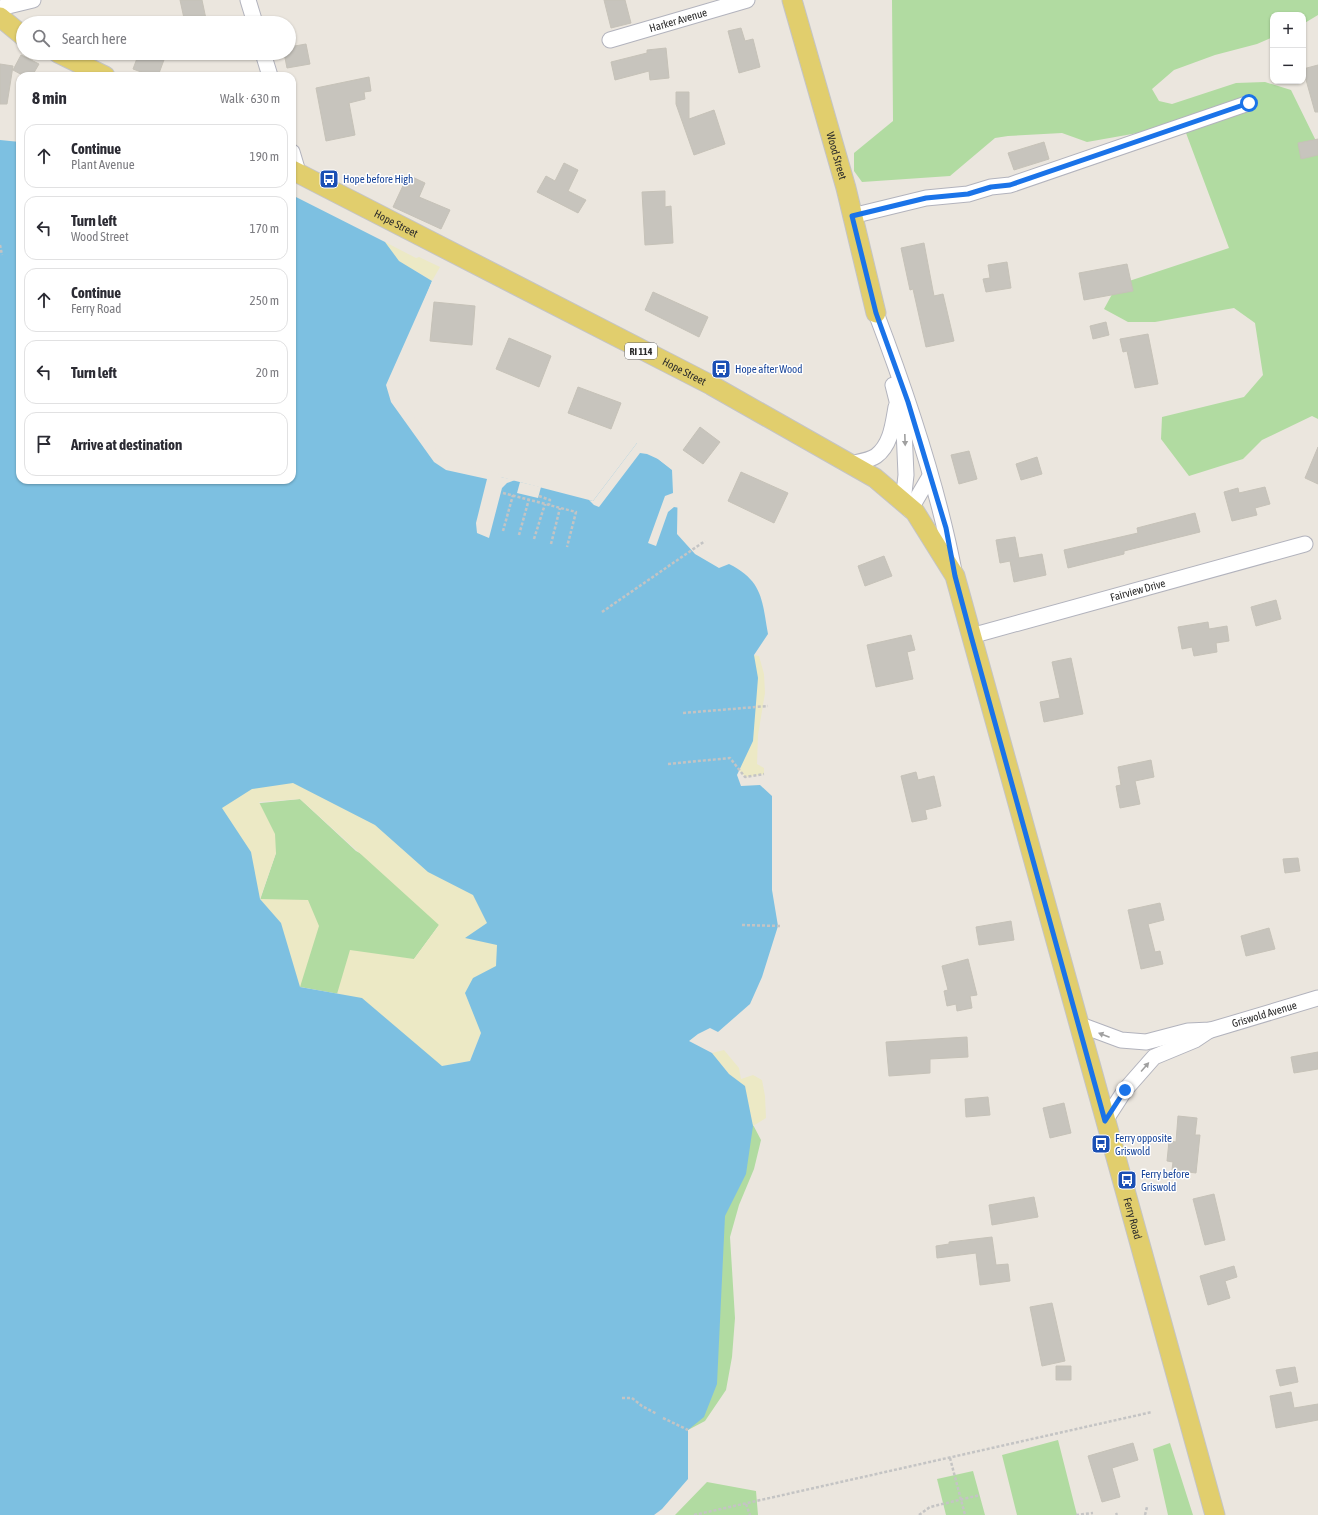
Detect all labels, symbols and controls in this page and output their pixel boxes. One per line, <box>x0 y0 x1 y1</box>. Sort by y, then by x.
street label: Harker Avenue <box>648 6 708 34</box>
map controls <box>1270 12 1306 84</box>
button: + <box>1270 12 1306 48</box>
search box <box>16 16 296 60</box>
icon: search <box>30 27 52 49</box>
text: Search here <box>62 30 127 47</box>
button: − <box>1270 48 1306 84</box>
text: 8 min <box>32 88 67 108</box>
text: Walk · 630 m <box>220 91 280 106</box>
route start <box>1240 94 1258 112</box>
street label: Wood Street <box>824 131 849 181</box>
text: Continue <box>71 140 121 157</box>
icon: ahead <box>33 145 55 167</box>
text: 190 m <box>250 149 279 164</box>
text: Plant Avenue <box>71 157 135 172</box>
bus stop icon: Hope before High <box>318 168 340 190</box>
place label: Hope before High <box>343 173 413 185</box>
street label: Hope Street <box>372 207 420 240</box>
text: Turn left <box>71 212 117 229</box>
icon: left <box>33 217 55 239</box>
text: 170 m <box>250 221 279 236</box>
text: Wood Street <box>71 229 129 244</box>
text: Continue <box>71 284 121 301</box>
icon: ahead <box>33 289 55 311</box>
text: 250 m <box>250 293 279 308</box>
text: Ferry Road <box>71 301 122 316</box>
road number: RI 114 <box>625 343 657 359</box>
street label: Hope Street <box>660 355 708 388</box>
bus stop icon: Hope after Wood <box>710 358 732 380</box>
icon: left <box>33 361 55 383</box>
place label: Hope after Wood <box>735 363 802 375</box>
text: Turn left <box>71 364 117 381</box>
text: 20 m <box>256 365 279 380</box>
icon: arrive <box>33 433 55 455</box>
one-way arrow <box>902 434 908 447</box>
text: Arrive at destination <box>71 436 182 453</box>
street label: Fairview Drive <box>1109 577 1167 603</box>
street label: Griswold Avenue <box>1230 999 1298 1029</box>
one-way arrow <box>1098 1031 1110 1037</box>
one-way arrow <box>1141 1062 1150 1072</box>
route end <box>1116 1081 1134 1099</box>
place label: Ferry opposite Griswold <box>1115 1132 1172 1157</box>
bus stop icon: Ferry opposite Griswold <box>1090 1133 1112 1155</box>
place label: Ferry before Griswold <box>1141 1168 1189 1193</box>
bus stop icon: Ferry before Griswold <box>1116 1169 1138 1191</box>
street label: Ferry Road <box>1121 1196 1144 1241</box>

